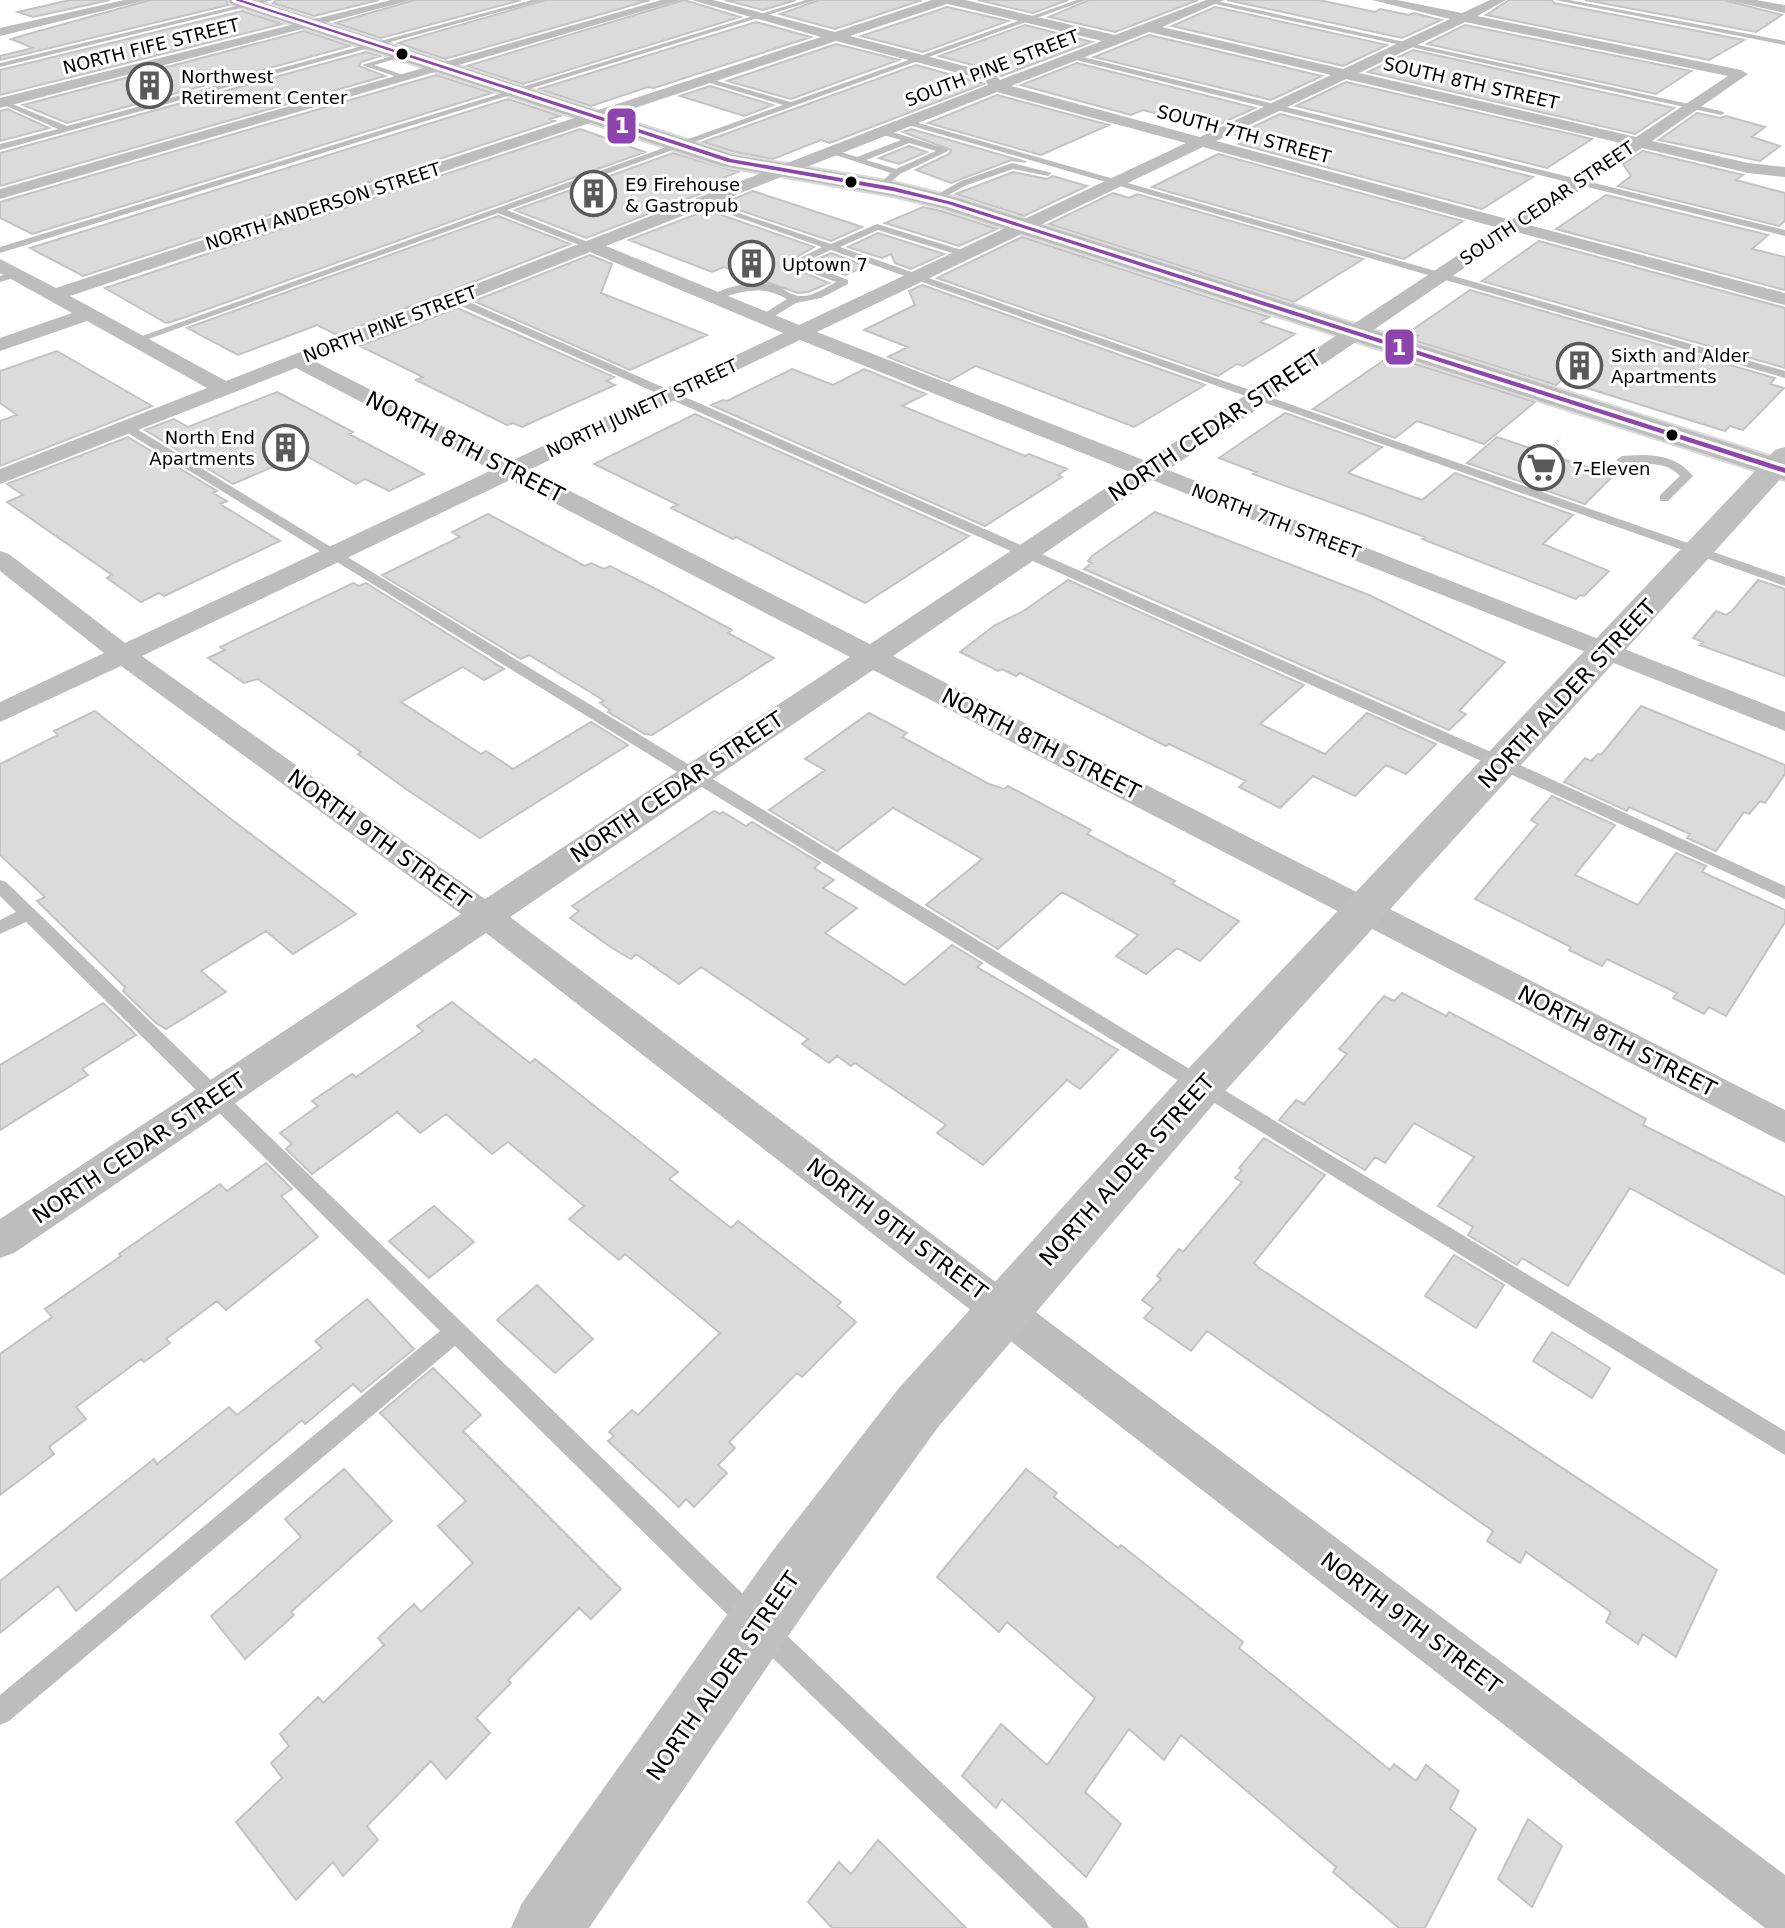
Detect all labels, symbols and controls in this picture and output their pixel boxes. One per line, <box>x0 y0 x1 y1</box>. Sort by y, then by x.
street label: NORTH FIFE STREET <box>61 14 242 78</box>
street label: SOUTH PINE STREET <box>902 25 1083 111</box>
unlabelled marker <box>394 46 410 62</box>
street label: SOUTH 8TH STREET <box>1381 53 1562 114</box>
building icon: Northwest Retirement Center <box>126 62 174 110</box>
place label: Northwest Retirement Center <box>181 66 348 108</box>
street label: SOUTH 7TH STREET <box>1155 101 1334 168</box>
line badge: 1 <box>606 107 637 145</box>
text: 1 <box>614 113 630 138</box>
street label: SOUTH CEDAR STREET <box>1456 136 1639 269</box>
street label: NORTH ANDERSON STREET <box>203 158 444 254</box>
building icon: E9 Firehouse & Gastropub <box>570 170 618 218</box>
place label: E9 Firehouse & Gastropub <box>625 174 740 216</box>
unlabelled marker <box>843 174 859 190</box>
building icon: Uptown 7 <box>727 240 775 288</box>
place label: Uptown 7 <box>782 254 868 275</box>
street label: NORTH PINE STREET <box>300 281 481 367</box>
line badge: 1 <box>1384 328 1415 366</box>
text: 1 <box>1391 335 1407 360</box>
building icon: Sixth and Alder Apartments <box>1556 341 1604 389</box>
street label: NORTH CEDAR STREET <box>1104 345 1327 507</box>
place label: Sixth and Alder Apartments <box>1611 345 1750 387</box>
street label: NORTH JUNETT STREET <box>543 354 742 462</box>
street label: NORTH 8TH STREET <box>362 386 569 508</box>
building icon: North End Apartments <box>262 423 310 471</box>
place label: North End Apartments <box>149 427 255 469</box>
unlabelled marker <box>1664 427 1680 443</box>
supermarket icon: 7-Eleven <box>1517 444 1565 492</box>
place label: 7-Eleven <box>1572 458 1651 479</box>
street label: NORTH 7TH STREET <box>1188 479 1364 563</box>
street label: NORTH ALDER STREET <box>1473 594 1661 794</box>
street label: NORTH 8TH STREET <box>938 683 1145 805</box>
street label: NORTH CEDAR STREET <box>566 706 789 868</box>
street label: NORTH 9TH STREET <box>283 764 476 914</box>
street label: NORTH 8TH STREET <box>1514 980 1721 1102</box>
street label: NORTH CEDAR STREET <box>28 1067 251 1229</box>
street label: NORTH ALDER STREET <box>1034 1069 1220 1271</box>
street label: NORTH 9TH STREET <box>802 1153 993 1305</box>
street label: NORTH 9TH STREET <box>1316 1547 1507 1699</box>
street label: NORTH ALDER STREET <box>641 1566 805 1785</box>

